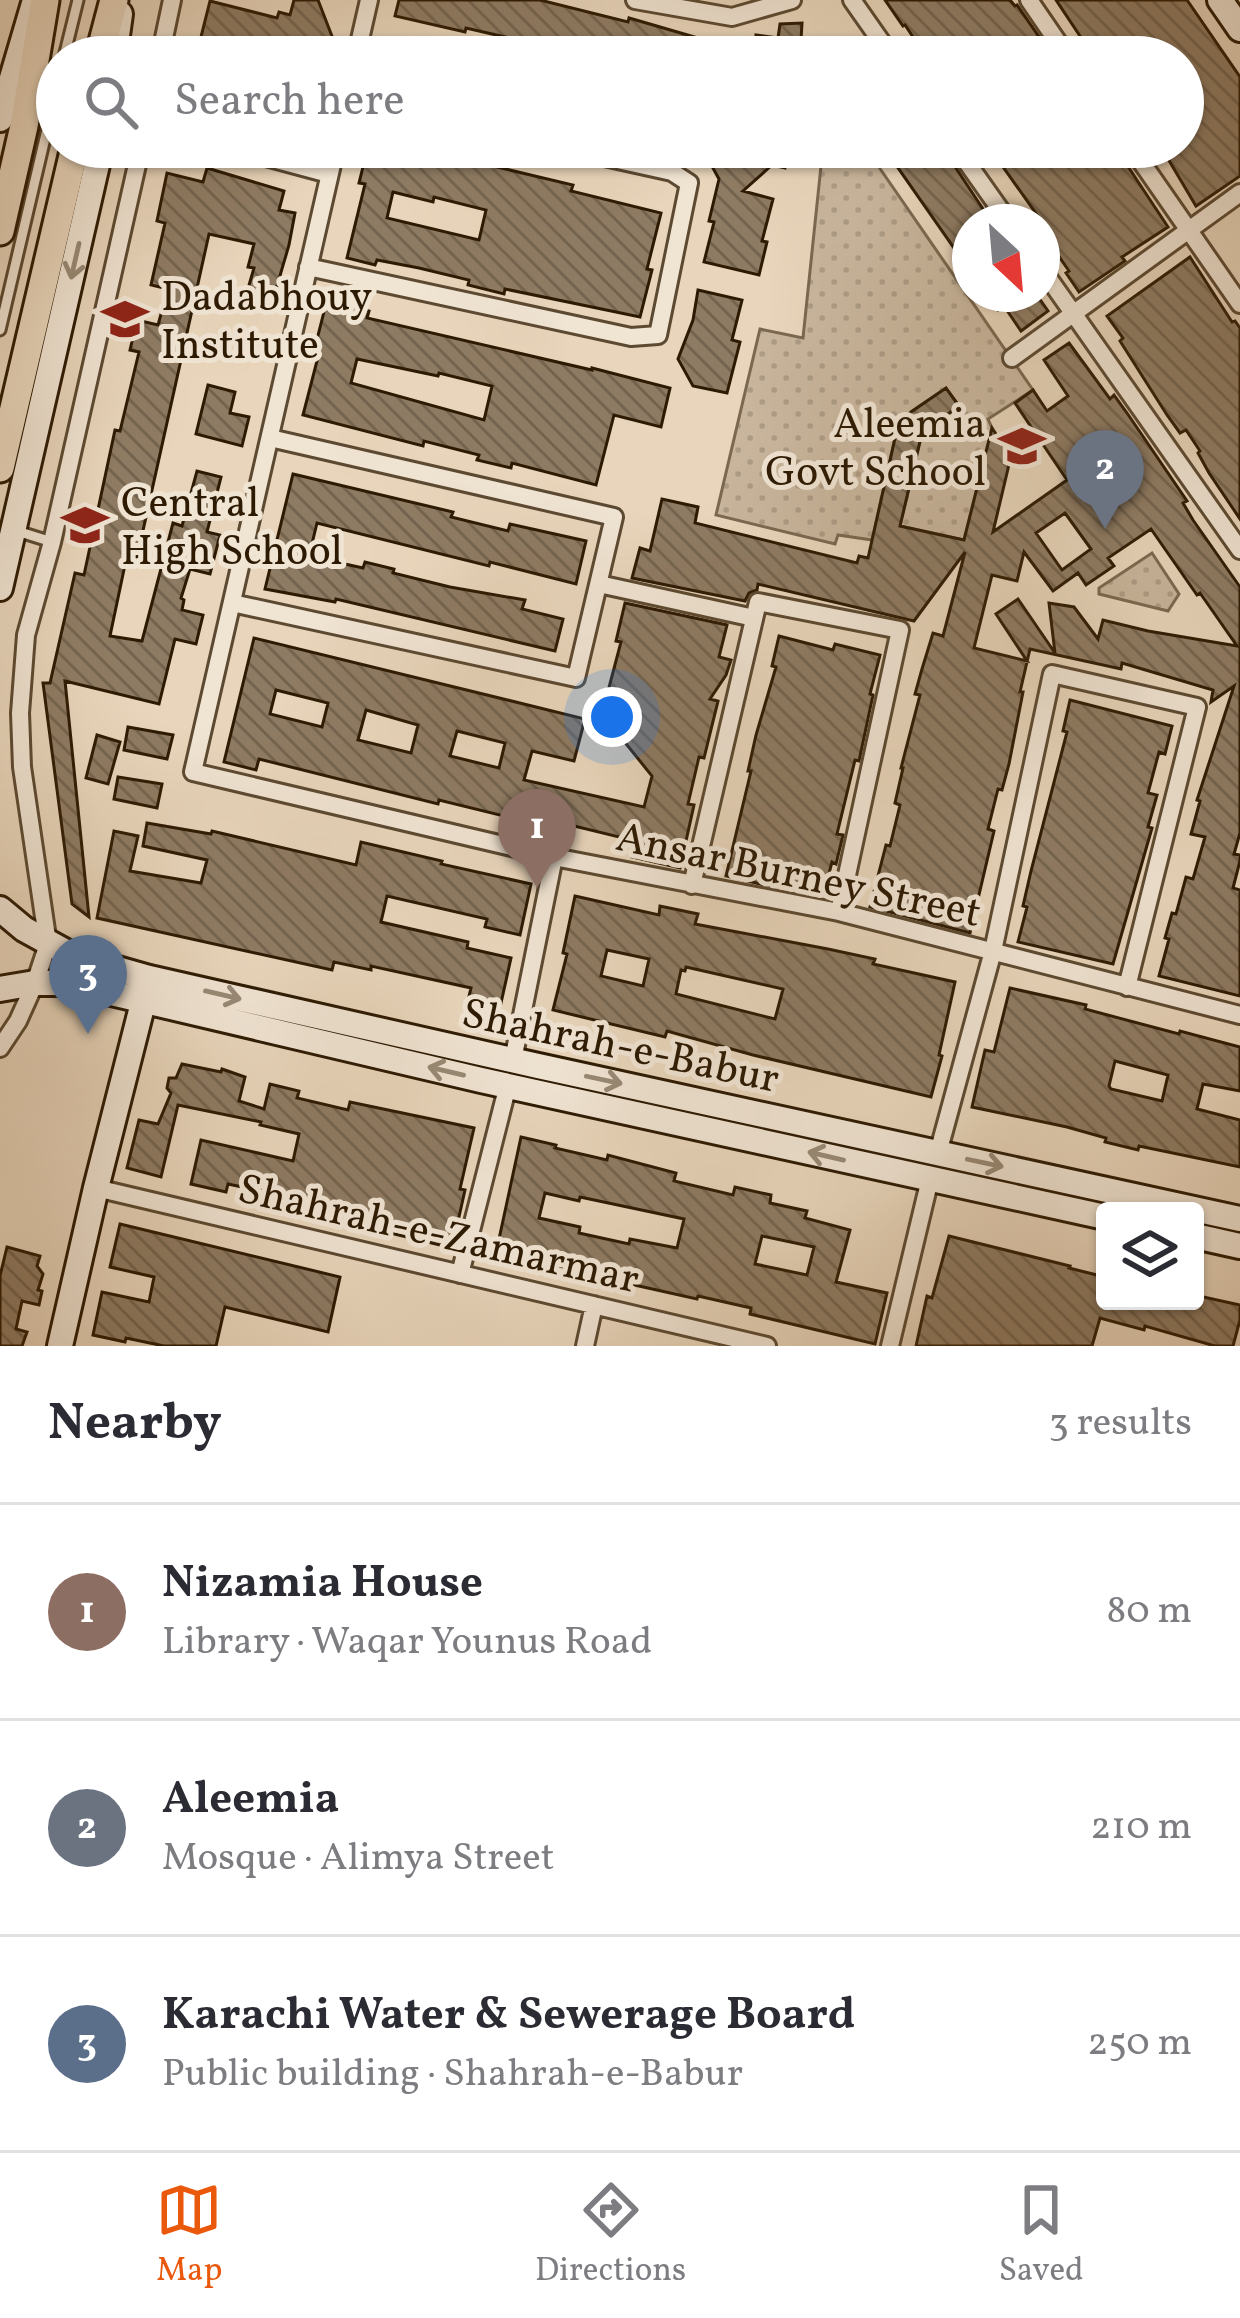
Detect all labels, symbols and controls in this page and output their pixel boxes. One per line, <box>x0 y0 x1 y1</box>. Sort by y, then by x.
search box <box>36 36 1204 168</box>
icon: search <box>78 69 144 135</box>
text: Search here <box>174 71 405 134</box>
north arrow <box>952 204 1060 312</box>
one-way arrow <box>63 241 85 279</box>
place label: Dadabhouy Institute <box>161 270 373 377</box>
school or university icon: Dadabhouy Institute <box>100 294 150 344</box>
place label: Aleemia Govt School <box>765 397 986 504</box>
school or university icon: Aleemia Govt School <box>997 421 1047 471</box>
pin: 2 <box>1066 430 1144 529</box>
place label: Central High School <box>121 476 343 583</box>
school or university icon: Central High School <box>60 500 110 550</box>
your location <box>582 687 642 747</box>
pin: 1 <box>498 789 576 888</box>
street label: Ansar Burney Street <box>610 810 986 945</box>
pin: 3 <box>49 935 127 1034</box>
one-way arrow <box>204 984 242 1007</box>
street label: Shahrah-e-Babur <box>456 986 784 1111</box>
one-way arrow <box>427 1059 465 1082</box>
one-way arrow <box>584 1070 622 1093</box>
one-way arrow <box>808 1144 846 1167</box>
one-way arrow <box>965 1153 1003 1176</box>
street label: Shahrah-e-Zamarmar <box>232 1162 644 1311</box>
map controls <box>1096 1202 1204 1310</box>
button: layers <box>1096 1202 1204 1310</box>
text: Nearby <box>48 1389 222 1460</box>
text: 3 results <box>1049 1397 1192 1451</box>
text: Nizamia House <box>162 1553 483 1616</box>
text: 1 <box>79 1585 95 1639</box>
text: 80 m <box>1106 1585 1192 1639</box>
text: Library · Waqar Younus Road <box>162 1616 652 1670</box>
text: Aleemia <box>162 1769 339 1832</box>
text: 2 <box>77 1801 97 1855</box>
text: 210 m <box>1090 1801 1192 1855</box>
text: Mosque · Alimya Street <box>162 1832 554 1886</box>
text: Karachi Water & Sewerage Board <box>162 1985 855 2048</box>
text: 3 <box>77 2017 97 2071</box>
text: 250 m <box>1087 2017 1192 2071</box>
text: Public building · Shahrah-e-Babur <box>162 2048 743 2102</box>
tab: Map <box>156 2177 222 2295</box>
tab: Directions <box>535 2177 686 2295</box>
tab: Saved <box>999 2177 1084 2295</box>

